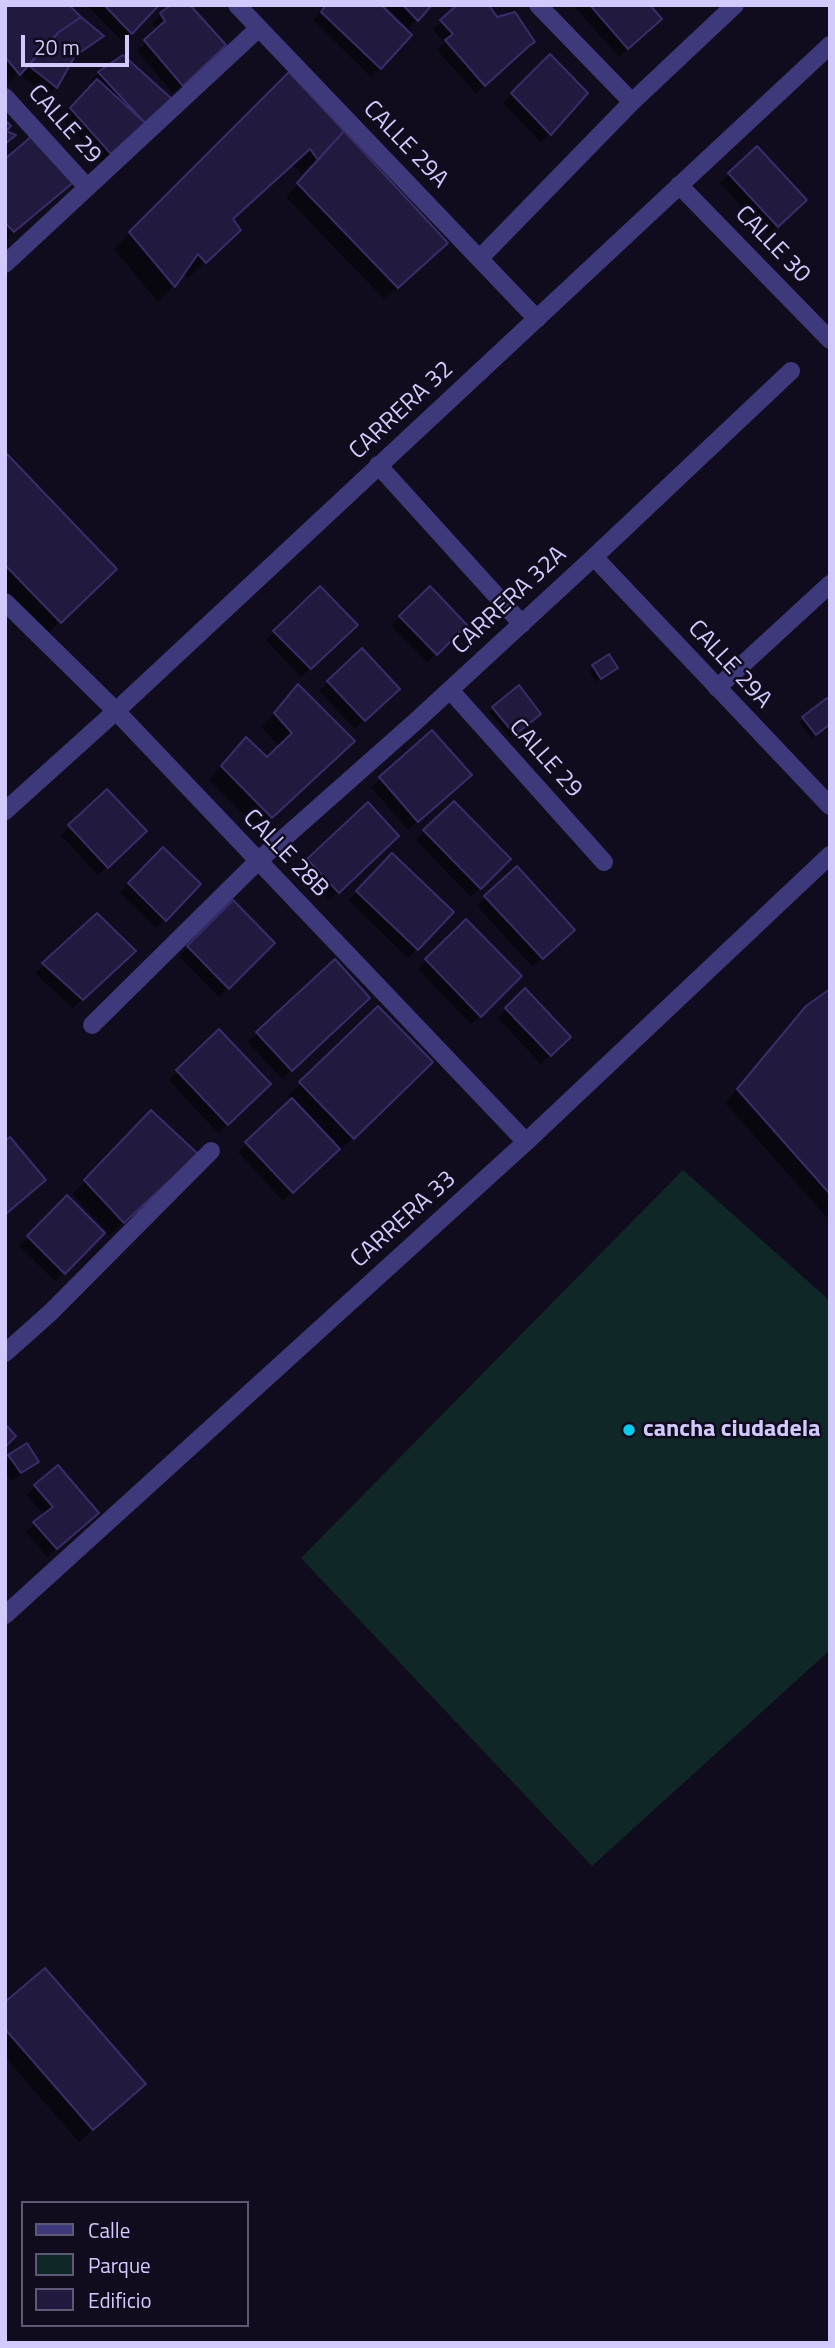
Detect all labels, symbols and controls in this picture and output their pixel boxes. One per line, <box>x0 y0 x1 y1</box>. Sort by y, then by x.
scale bar <box>24 21 133 65</box>
text: 20 m <box>34 31 80 63</box>
street label: CALLE 29 <box>21 80 107 170</box>
street label: CALLE 29A <box>356 95 454 195</box>
street label: CALLE 30 <box>728 201 816 289</box>
street label: CARRERA 32 <box>344 356 460 466</box>
street label: CARRERA 32A <box>447 541 573 661</box>
street label: CALLE 29A <box>681 615 777 715</box>
street label: CALLE 29 <box>502 714 588 804</box>
street label: CALLE 28B <box>236 804 334 904</box>
street label: CARRERA 33 <box>346 1165 462 1275</box>
place label: cancha ciudadela <box>643 1416 821 1444</box>
marker: cancha ciudadela <box>621 1422 637 1438</box>
legend <box>21 2201 248 2327</box>
text: Calle <box>88 2214 130 2246</box>
text: Parque <box>88 2249 151 2281</box>
text: Edificio <box>88 2284 152 2316</box>

